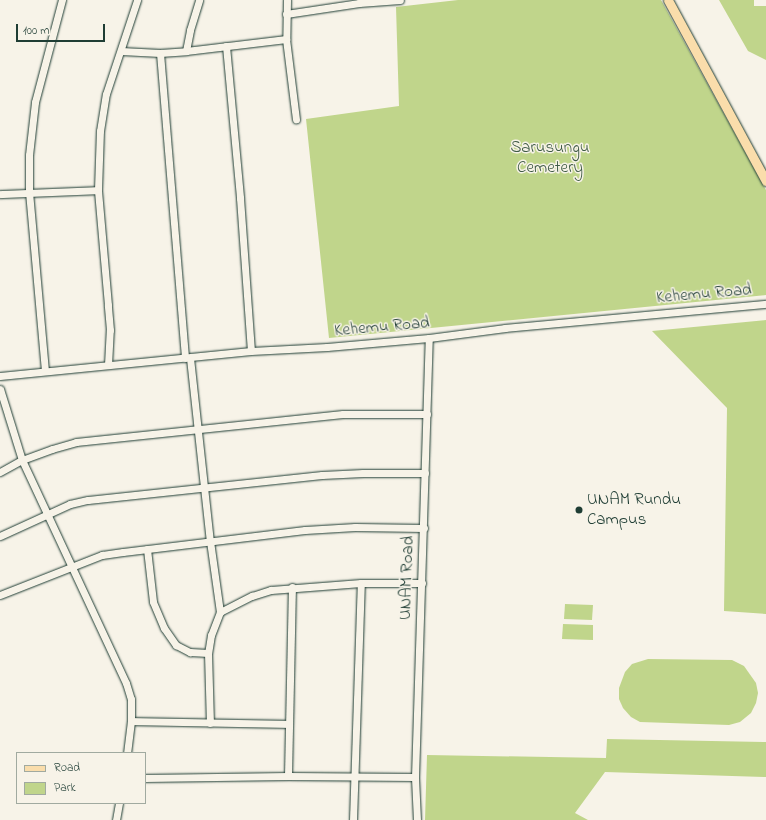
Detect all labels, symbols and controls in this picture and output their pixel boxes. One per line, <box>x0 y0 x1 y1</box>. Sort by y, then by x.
scale bar <box>18 16 107 42</box>
text: 100 m <box>23 22 50 40</box>
park label: Sarusungu Cemetery <box>510 138 590 178</box>
street label: Kehemu Road <box>655 280 753 308</box>
street label: Kehemu Road <box>333 313 431 341</box>
place label: UNAM Rundu Campus <box>587 490 681 530</box>
marker: UNAM Rundu Campus <box>574 505 584 515</box>
street label: UNAM Road <box>395 536 419 620</box>
legend <box>16 752 146 804</box>
text: Road <box>54 759 80 777</box>
text: Park <box>54 779 76 797</box>

